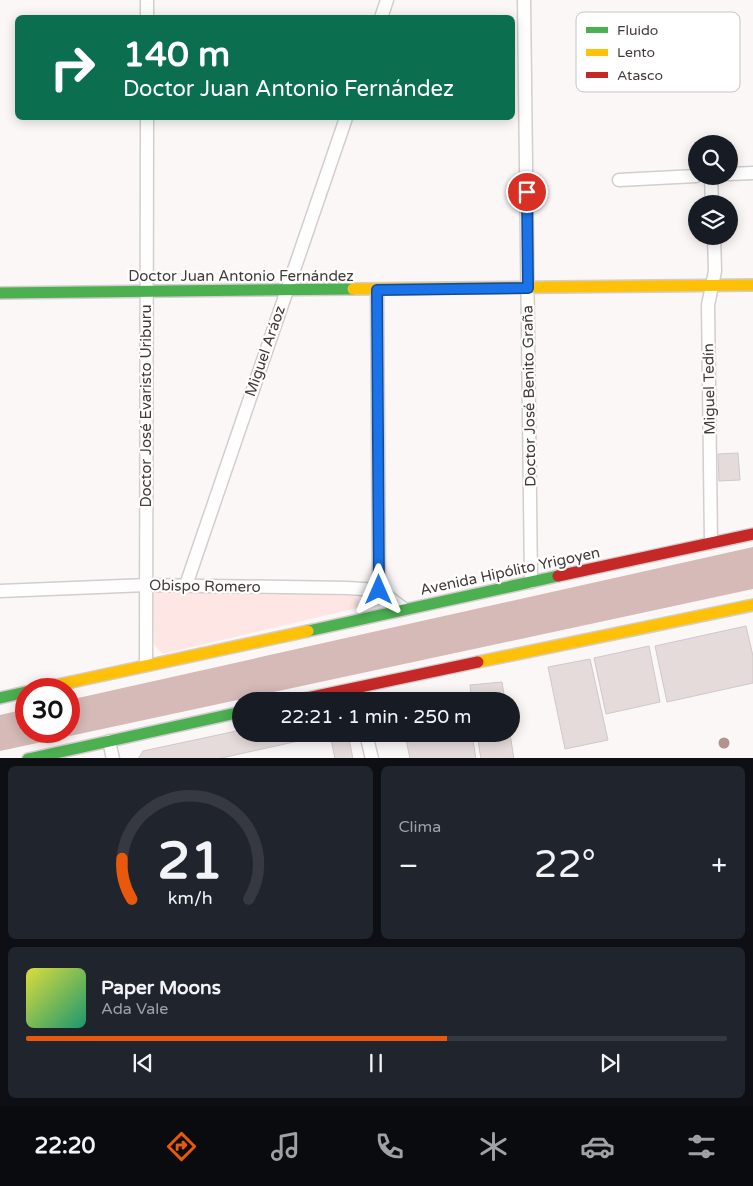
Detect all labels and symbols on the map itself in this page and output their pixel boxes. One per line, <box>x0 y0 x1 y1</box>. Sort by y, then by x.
legend <box>576 12 740 92</box>
text: Fluido <box>617 22 658 39</box>
text: Lento <box>617 44 655 61</box>
text: Atasco <box>617 67 663 84</box>
pin <box>506 171 548 213</box>
street label: Doctor Juan Antonio Fernández <box>128 267 354 285</box>
street label: Miguel Aráoz <box>241 303 289 399</box>
street label: Doctor José Evaristo Uriburu <box>137 304 155 508</box>
street label: Doctor José Benito Graña <box>518 305 540 487</box>
street label: Miguel Tedín <box>699 343 719 435</box>
street label: Avenida Hipólito Yrigoyen <box>418 543 602 599</box>
position arrow <box>352 563 404 615</box>
street label: Obispo Romero <box>149 576 261 596</box>
speed limit sign: 30 <box>15 678 80 743</box>

